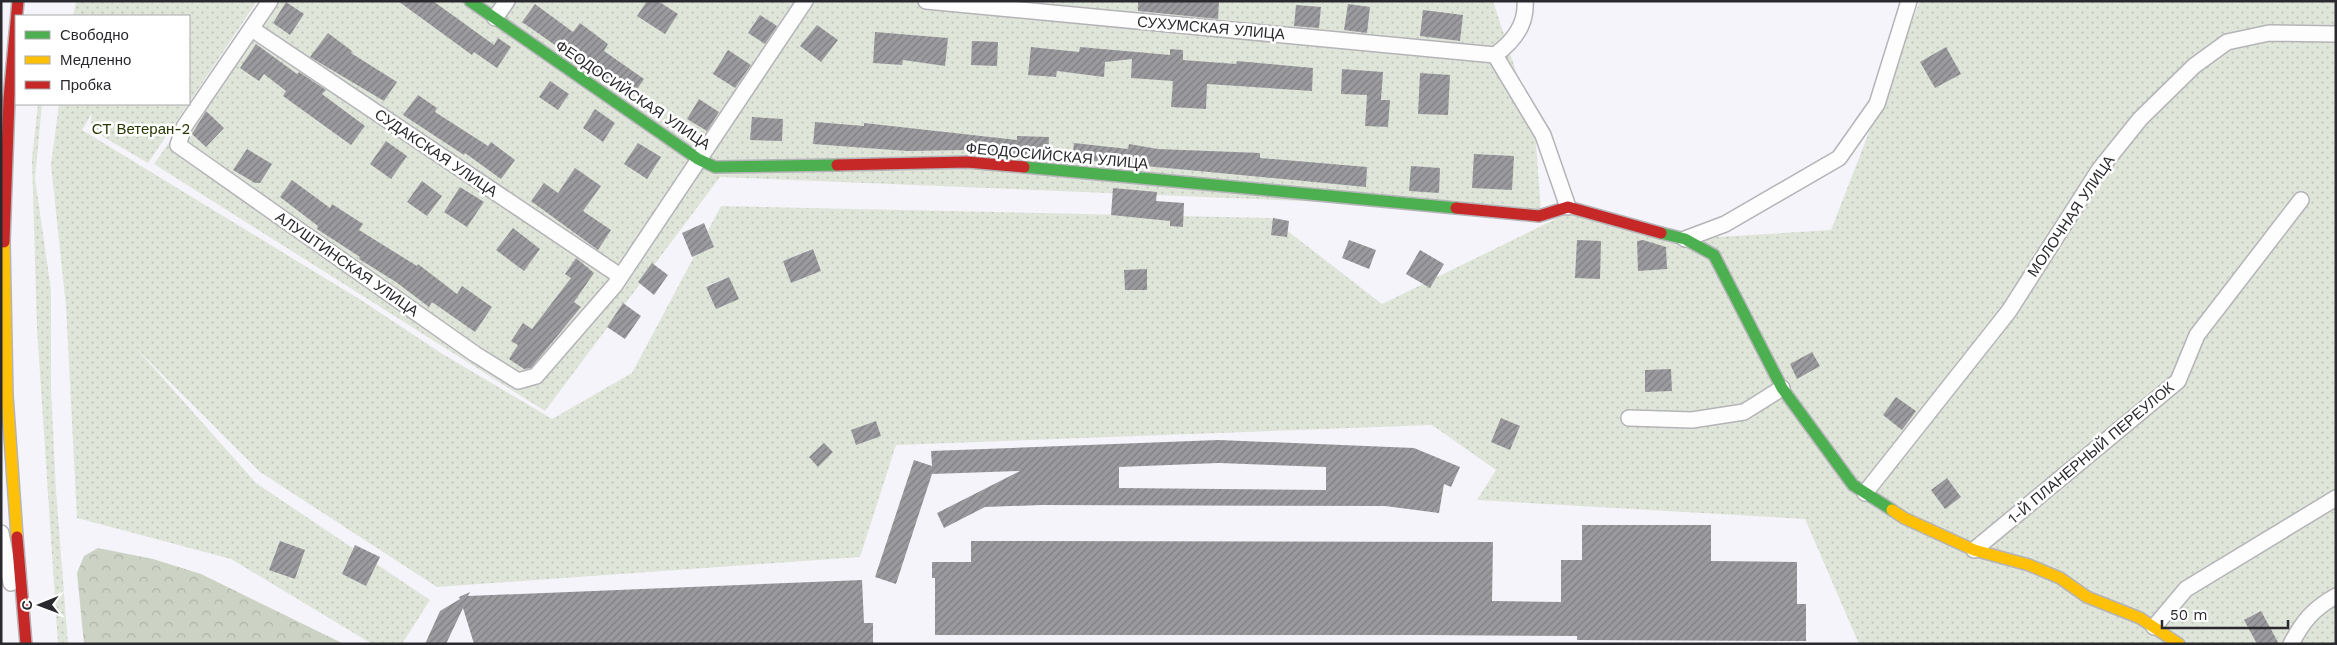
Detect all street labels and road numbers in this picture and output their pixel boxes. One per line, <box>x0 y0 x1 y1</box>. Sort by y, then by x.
street label: СУХУМСКАЯ УЛИЦА <box>1136 13 1286 43</box>
street label: ФЕОДОСИЙСКАЯ УЛИЦА <box>552 36 714 154</box>
street label: СУДАКСКАЯ УЛИЦА <box>371 105 501 201</box>
street label: ФЕОДОСИЙСКАЯ УЛИЦА <box>965 139 1149 173</box>
street label: МОЛОЧНАЯ УЛИЦА <box>2024 152 2118 280</box>
street label: АЛУШТИНСКАЯ УЛИЦА <box>272 208 422 320</box>
street label: 1-Й ПЛАНЕРНЫЙ ПЕРЕУЛОК <box>2004 378 2178 528</box>

